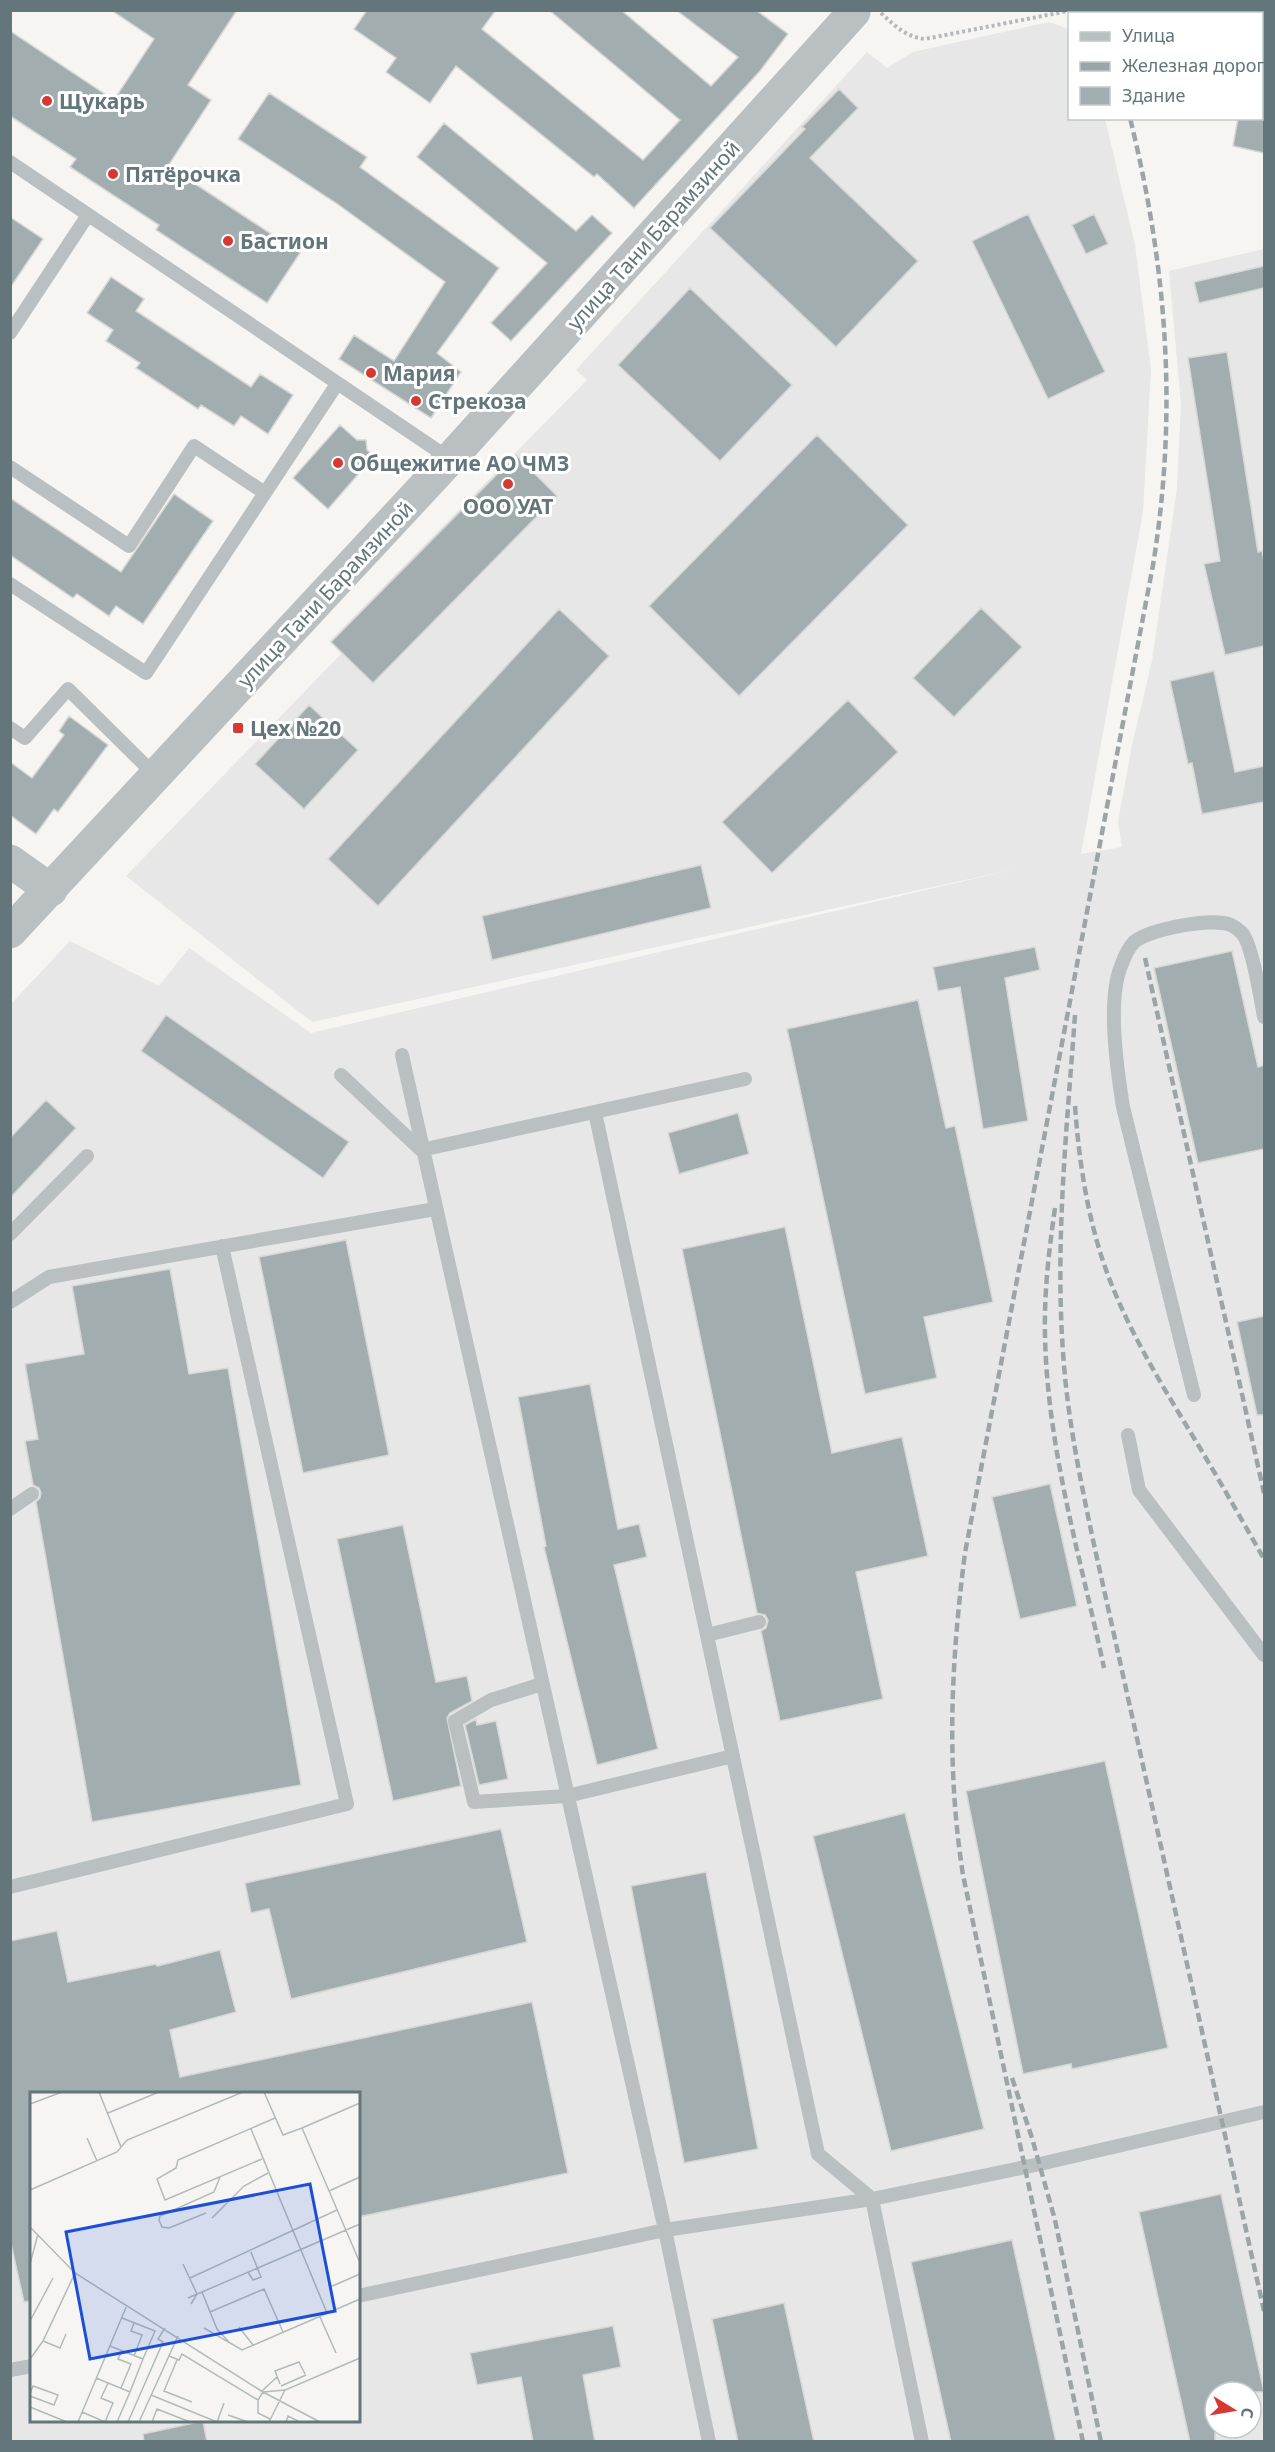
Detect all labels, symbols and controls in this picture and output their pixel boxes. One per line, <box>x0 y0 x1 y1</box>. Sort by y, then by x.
legend <box>1068 12 1263 120</box>
text: Улица <box>1122 23 1175 47</box>
text: Железная дорога <box>1122 53 1274 77</box>
text: Здание <box>1122 83 1186 107</box>
place label: Щукарь <box>59 87 145 115</box>
marker: Щукарь <box>40 94 54 108</box>
street label: улица Тани Барамзиной <box>560 134 746 336</box>
place label: Пятёрочка <box>125 160 241 188</box>
marker: Пятёрочка <box>106 167 120 181</box>
place label: Бастион <box>240 227 329 255</box>
marker: Бастион <box>221 234 235 248</box>
place label: Мария <box>383 359 456 387</box>
marker: Мария <box>364 366 378 380</box>
place label: Стрекоза <box>428 387 527 415</box>
marker: Стрекоза <box>409 394 423 408</box>
place label: Общежитие АО ЧМЗ <box>350 449 569 477</box>
marker: Общежитие АО ЧМЗ <box>331 456 345 470</box>
marker: ООО УАТ <box>501 477 515 491</box>
place label: ООО УАТ <box>463 492 553 520</box>
street label: улица Тани Барамзиной <box>231 495 419 693</box>
place label: Цех №20 <box>250 714 341 742</box>
marker: Цех №20 <box>231 721 245 735</box>
inset map <box>30 2092 360 2422</box>
north arrow <box>1203 2380 1263 2440</box>
text: С <box>1236 2406 1260 2420</box>

